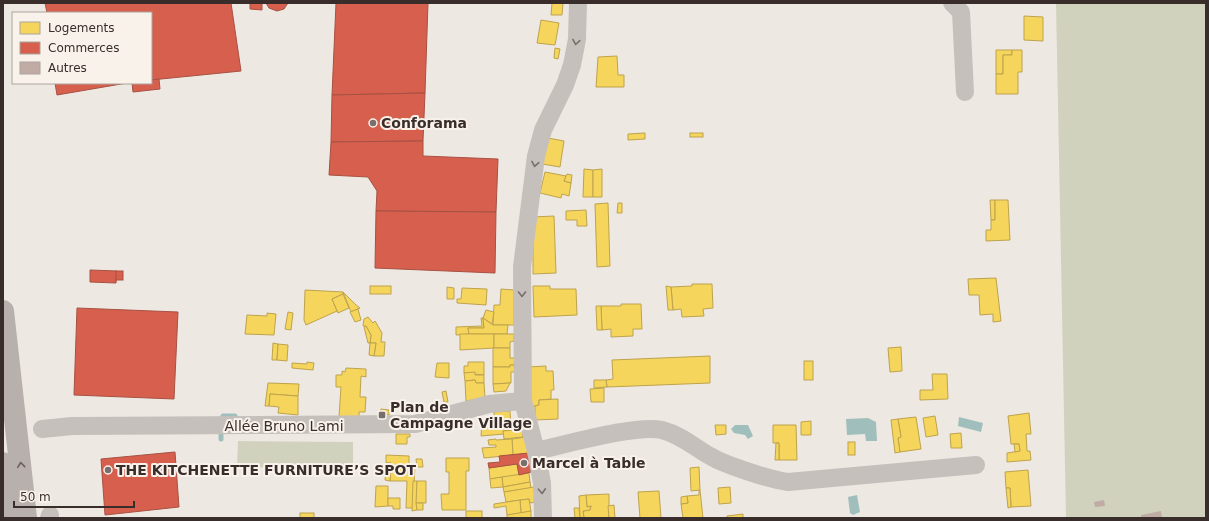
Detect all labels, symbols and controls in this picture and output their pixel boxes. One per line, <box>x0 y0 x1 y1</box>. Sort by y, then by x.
legend <box>12 12 152 84</box>
text: Logements <box>48 21 114 35</box>
one-way arrow <box>572 39 581 45</box>
text: Commerces <box>48 41 119 55</box>
text: Autres <box>48 61 87 75</box>
place label: Conforama <box>381 115 467 131</box>
marker: Conforama <box>368 118 378 128</box>
one-way arrow <box>531 161 539 167</box>
one-way arrow <box>518 291 526 297</box>
place label: Plan de Campagne Village <box>390 399 532 431</box>
marker: Plan de Campagne Village <box>377 410 387 420</box>
street label: Allée Bruno Lami <box>224 418 344 434</box>
place label: Marcel à Table <box>532 455 646 471</box>
marker: Marcel à Table <box>519 458 529 468</box>
one-way arrow <box>17 462 26 468</box>
place label: THE KITCHENETTE FURNITURE’S SPOT <box>116 462 416 478</box>
marker: THE KITCHENETTE FURNITURE’S SPOT <box>103 465 113 475</box>
scale bar <box>14 483 134 509</box>
one-way arrow <box>538 488 546 494</box>
text: 50 m <box>20 490 51 504</box>

